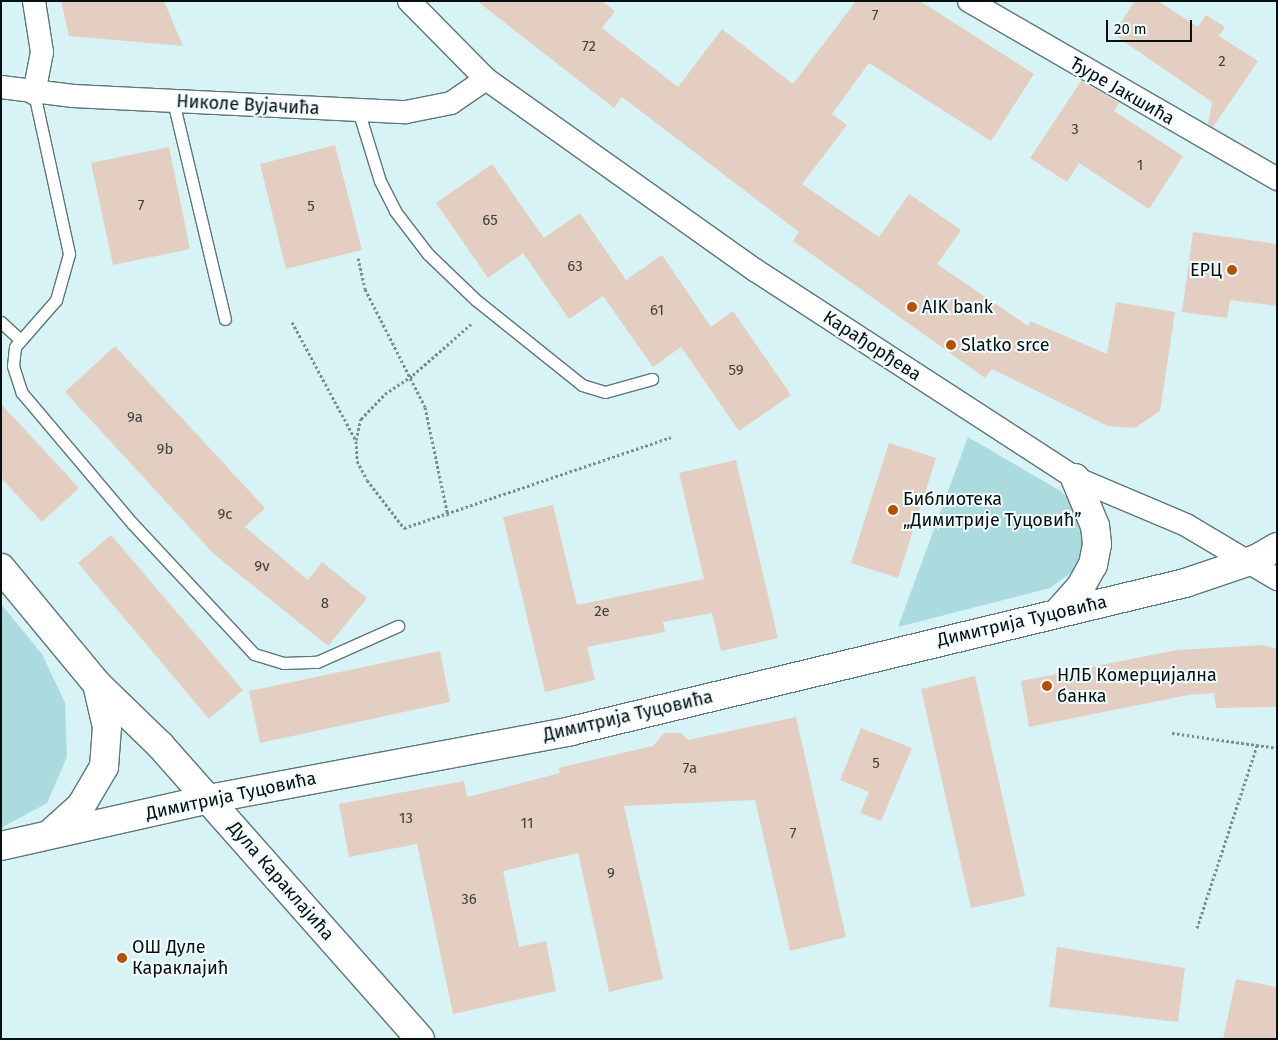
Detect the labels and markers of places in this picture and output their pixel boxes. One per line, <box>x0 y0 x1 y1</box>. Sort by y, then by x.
place label: ЕРЦ <box>1190 259 1222 281</box>
marker: ЕРЦ <box>1226 264 1238 276</box>
place label: AIK bank <box>922 296 993 318</box>
marker: AIK bank <box>906 301 918 313</box>
place label: Slatko srce <box>961 334 1049 356</box>
marker: Slatko srce <box>945 339 957 351</box>
place label: Библиотека „Димитрије Туцовић” <box>903 489 1082 532</box>
marker: Библиотека „Димитрије Туцовић” <box>887 504 899 516</box>
place label: НЛБ Комерцијална банка <box>1057 665 1217 708</box>
marker: НЛБ Комерцијална банка <box>1041 680 1053 692</box>
place label: ОШ Дуле Караклајић <box>132 937 228 980</box>
marker: ОШ Дуле Караклајић <box>116 952 128 964</box>

